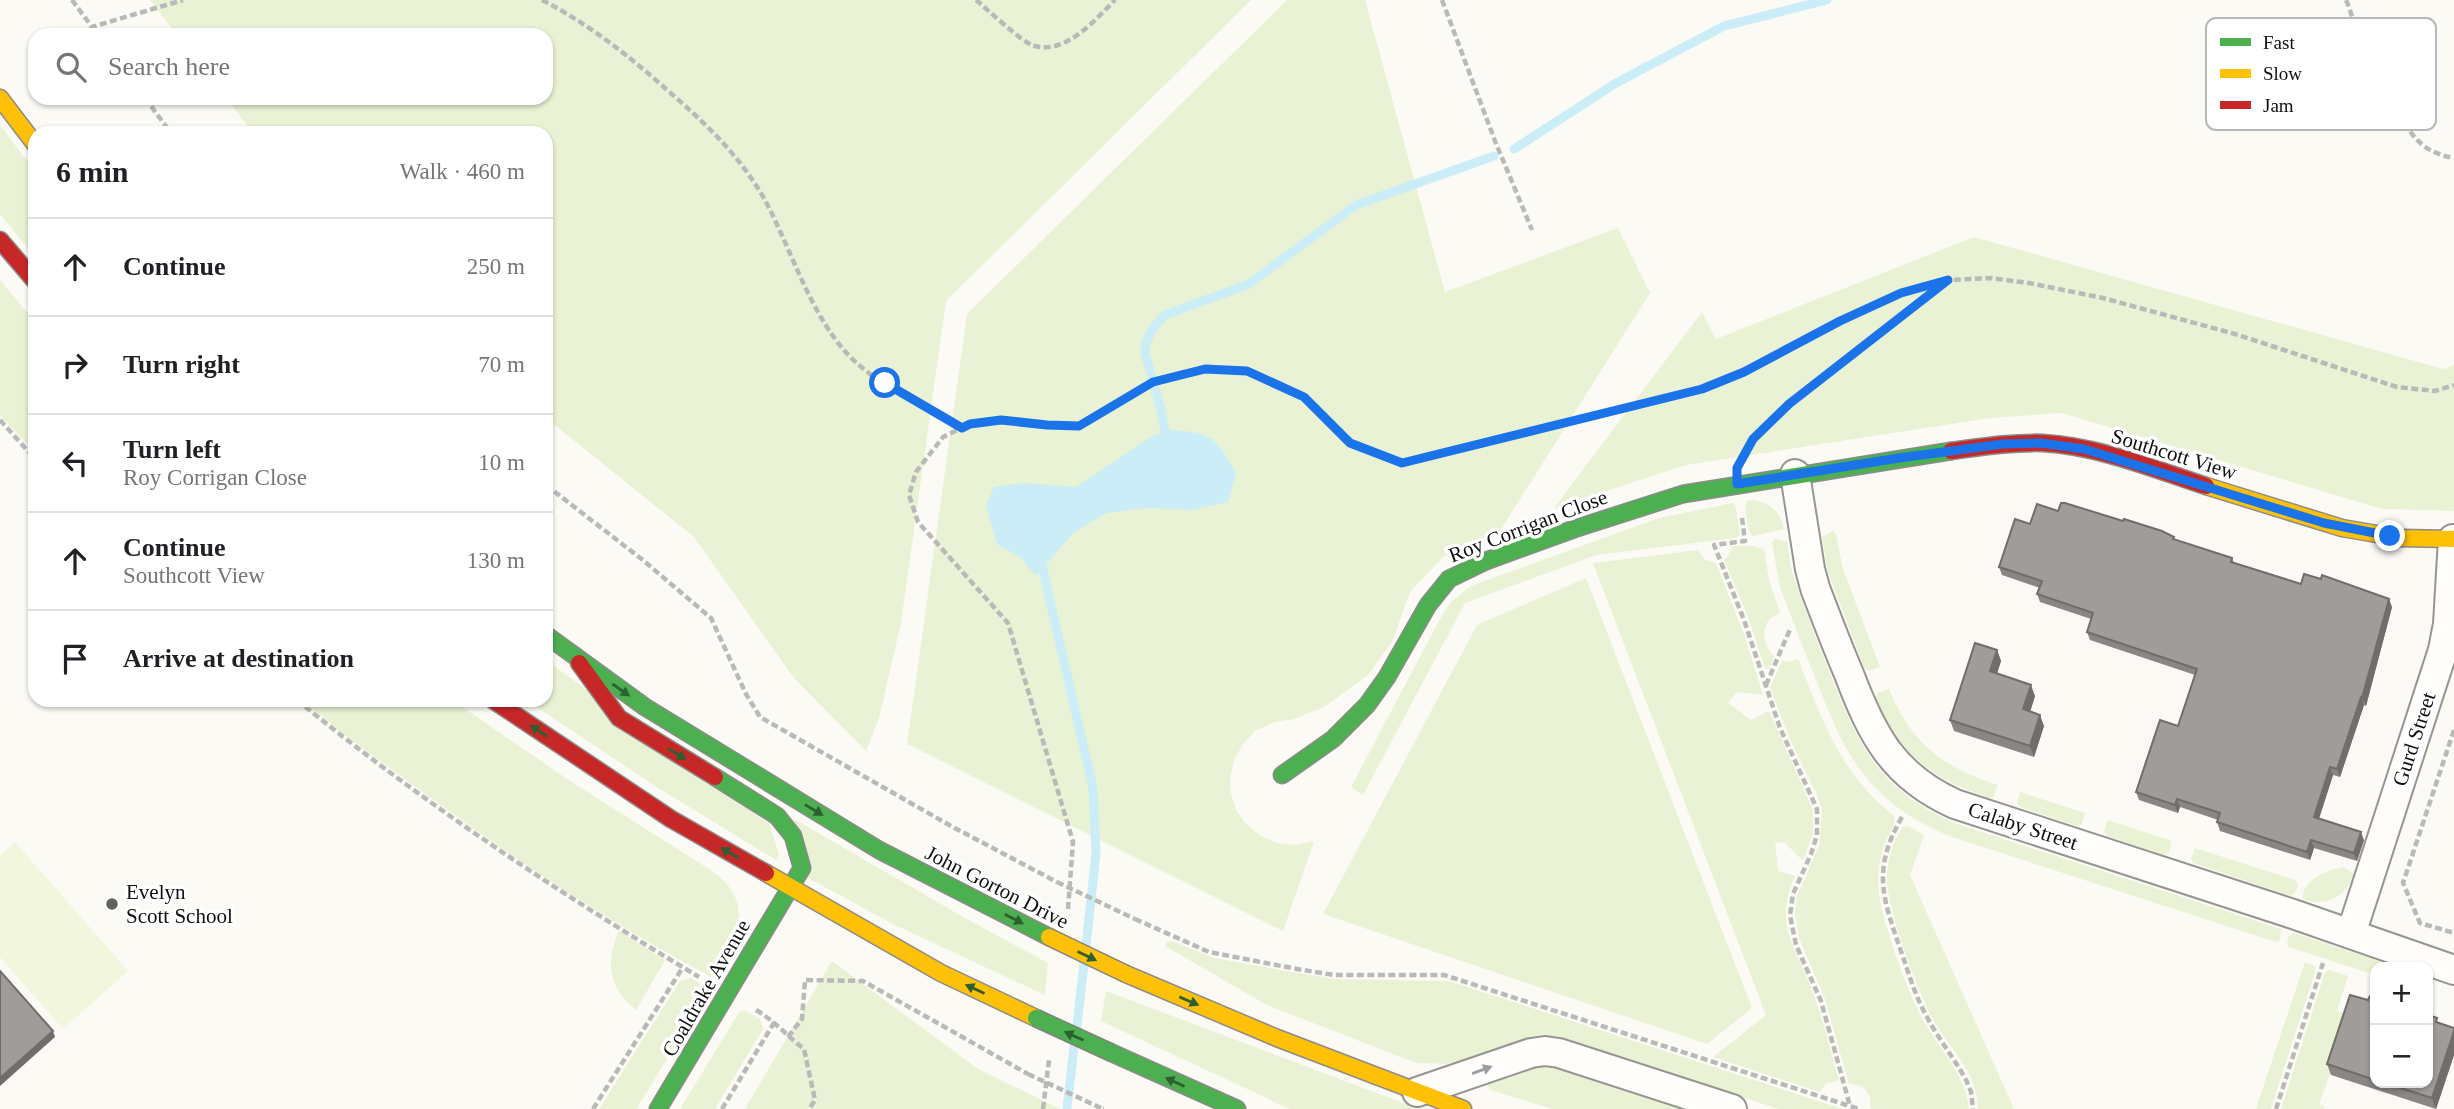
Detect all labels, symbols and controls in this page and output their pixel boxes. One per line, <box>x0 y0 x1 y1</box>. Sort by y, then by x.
legend <box>2206 18 2436 130</box>
search box <box>28 28 553 105</box>
text: Fast <box>2263 32 2295 53</box>
icon: search <box>52 48 90 86</box>
text: Search here <box>108 52 230 81</box>
text: Slow <box>2263 63 2302 84</box>
text: Jam <box>2263 95 2294 116</box>
text: 6 min <box>56 155 129 188</box>
text: Walk · 460 m <box>400 159 525 184</box>
icon: ahead <box>56 248 94 286</box>
text: Continue <box>123 252 226 281</box>
text: 250 m <box>467 254 525 279</box>
icon: right <box>56 346 94 384</box>
text: Turn right <box>123 350 240 379</box>
text: 70 m <box>478 352 525 377</box>
route start <box>869 367 900 398</box>
street label: Southcott View <box>2109 424 2240 485</box>
text: Turn left <box>123 435 221 464</box>
icon: left <box>56 444 94 482</box>
text: 10 m <box>478 450 525 475</box>
text: Roy Corrigan Close <box>123 465 307 490</box>
street label: Roy Corrigan Close <box>1445 485 1611 567</box>
route end <box>2374 520 2405 551</box>
text: Continue <box>123 533 226 562</box>
icon: ahead <box>56 542 94 580</box>
text: 130 m <box>467 548 525 573</box>
text: Southcott View <box>123 563 265 588</box>
icon: arrive <box>56 640 94 678</box>
text: Arrive at destination <box>123 644 354 673</box>
one-way arrow <box>612 683 630 697</box>
street label: Gurd Street <box>2388 689 2441 789</box>
one-way arrow <box>529 724 549 737</box>
one-way arrow <box>668 748 687 761</box>
street label: Calaby Street <box>1965 797 2081 855</box>
one-way arrow <box>804 804 824 817</box>
street label: John Gorton Drive <box>921 841 1073 933</box>
one-way arrow <box>721 847 740 859</box>
place label: Evelyn Scott School <box>126 880 233 928</box>
marker: Evelyn Scott School <box>104 896 120 912</box>
one-way arrow <box>1004 913 1024 925</box>
street label: Coaldrake Avenue <box>657 915 755 1061</box>
one-way arrow <box>1077 950 1097 961</box>
map controls <box>2370 962 2433 1088</box>
button: + <box>2370 962 2433 1025</box>
one-way arrow <box>965 983 985 995</box>
one-way arrow <box>1178 995 1199 1006</box>
button: − <box>2370 1025 2433 1088</box>
one-way arrow <box>1064 1030 1084 1041</box>
one-way arrow <box>1471 1065 1492 1076</box>
one-way arrow <box>1165 1076 1185 1087</box>

